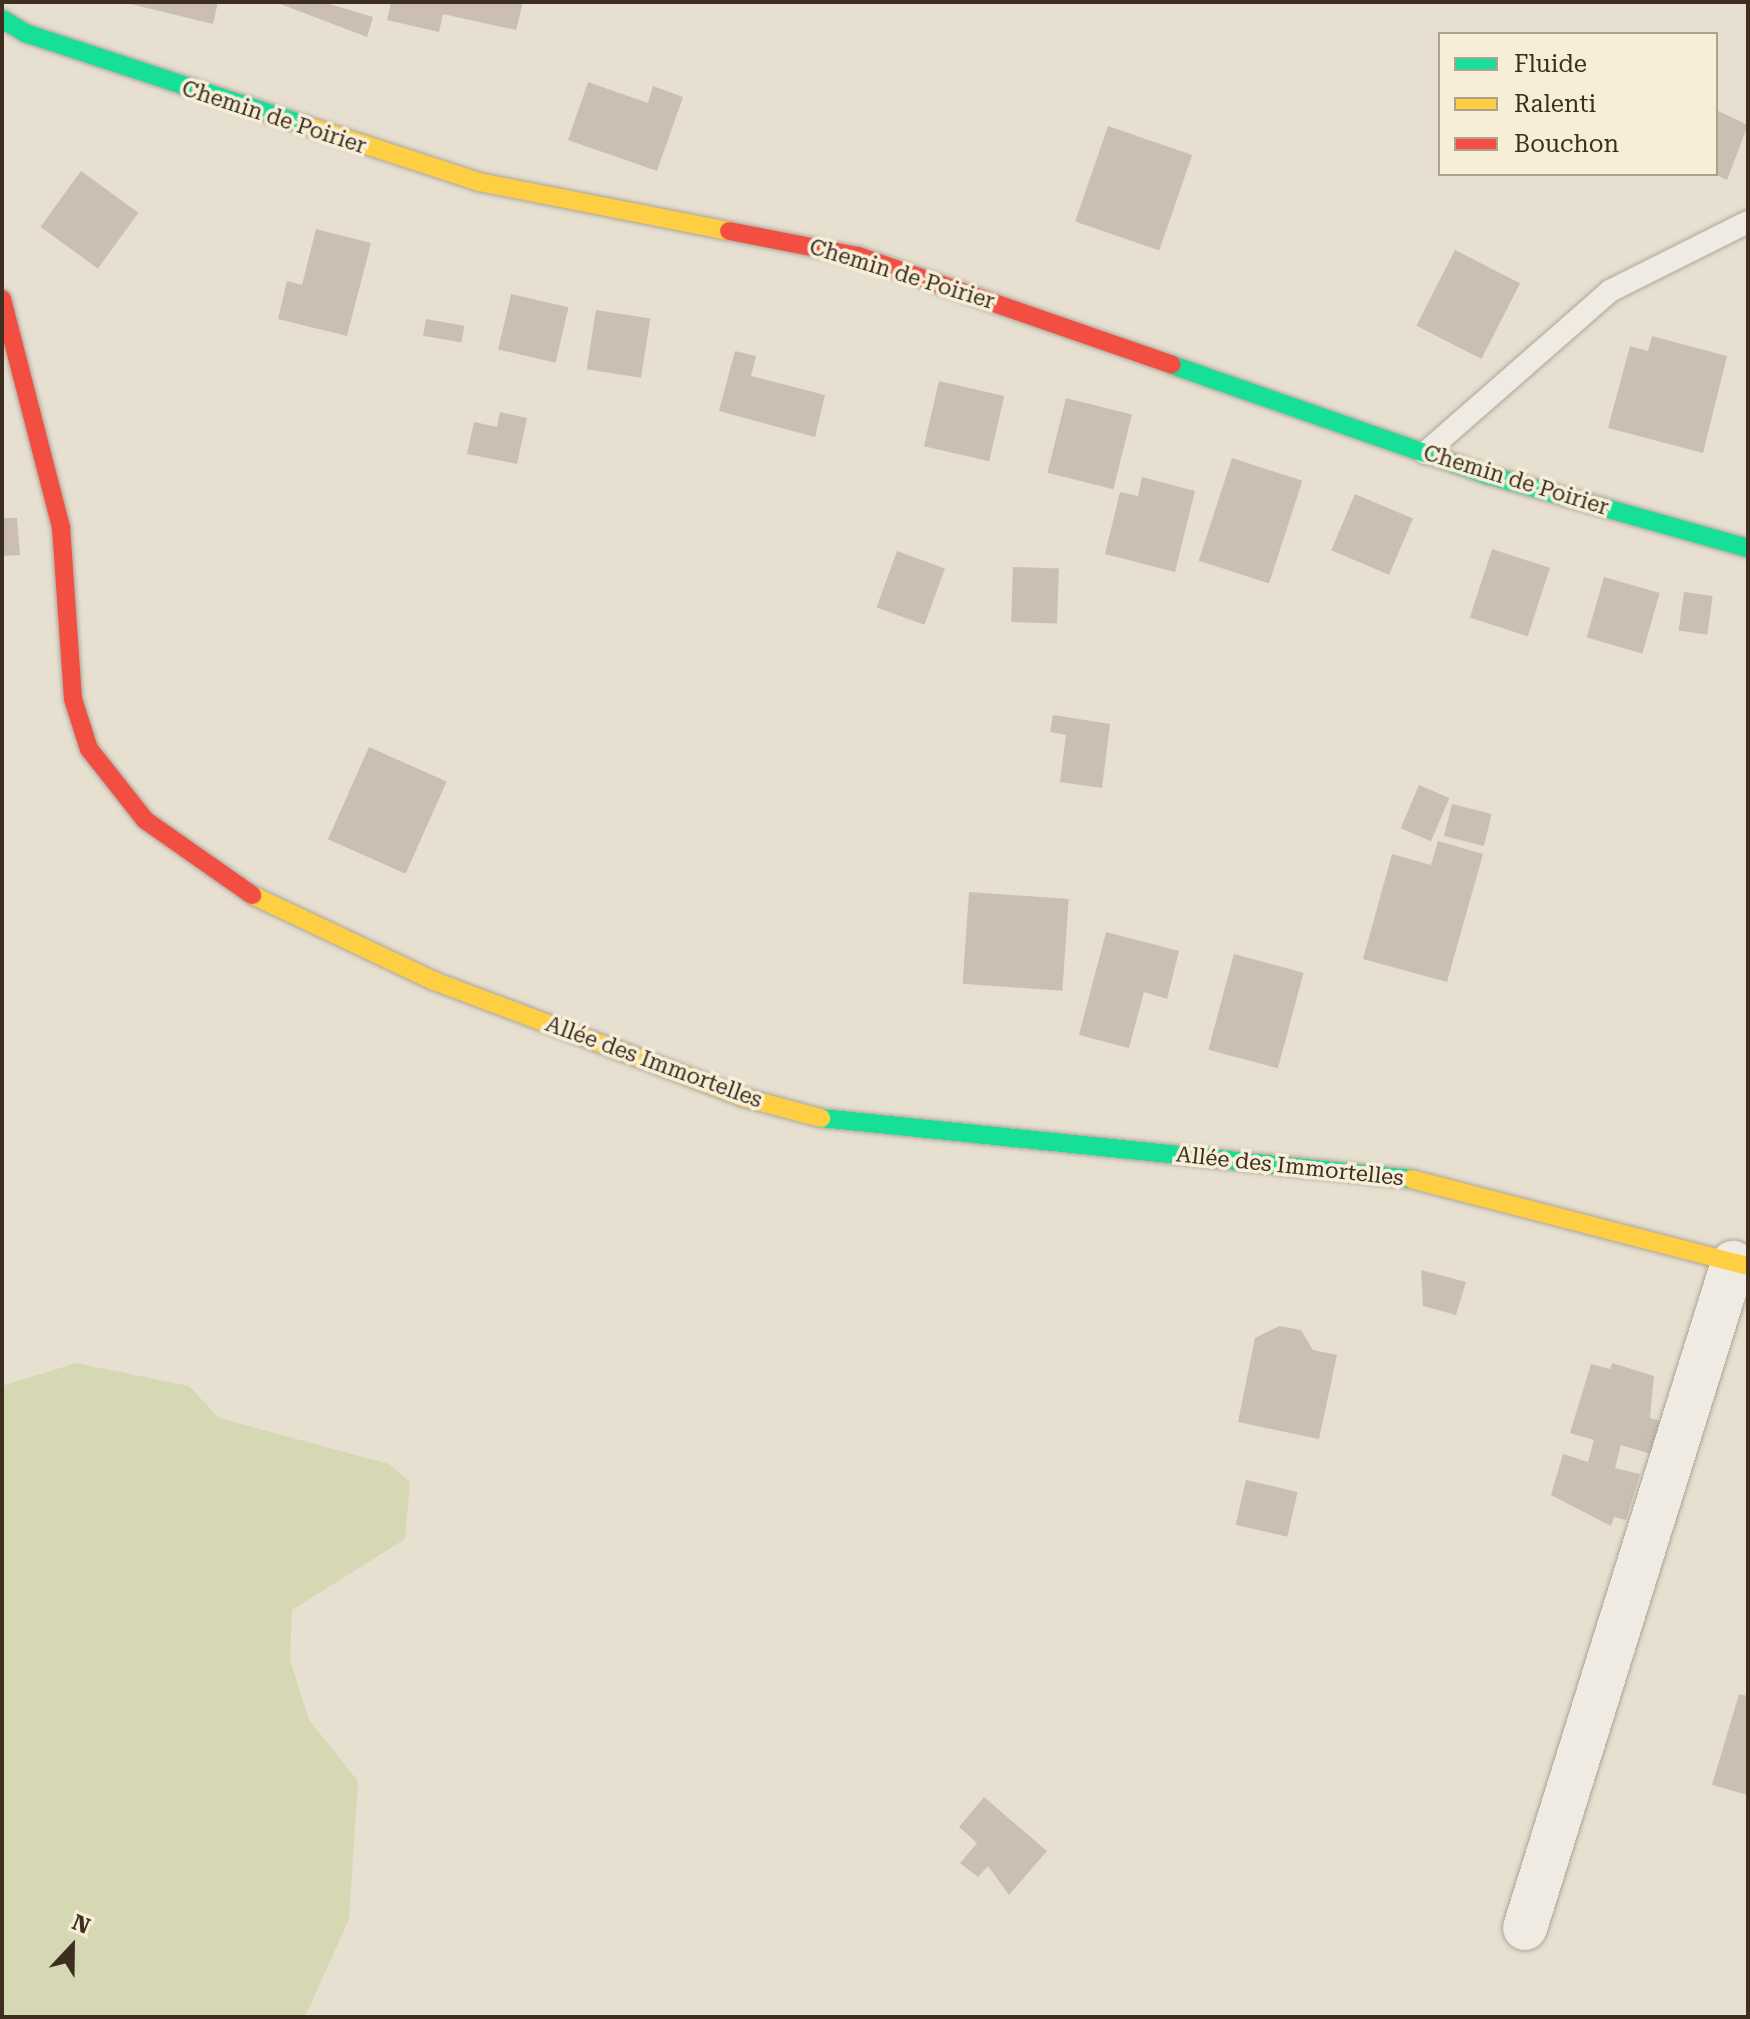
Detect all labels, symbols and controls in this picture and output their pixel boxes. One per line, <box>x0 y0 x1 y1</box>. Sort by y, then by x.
legend <box>1438 32 1718 176</box>
text: Fluide <box>1514 50 1587 78</box>
street label: Chemin de Poirier <box>179 75 369 159</box>
text: Ralenti <box>1514 90 1596 118</box>
text: Bouchon <box>1514 130 1619 158</box>
street label: Chemin de Poirier <box>806 233 998 315</box>
street label: Chemin de Poirier <box>1420 439 1612 521</box>
street label: Allée des Immortelles <box>542 1011 766 1113</box>
street label: Allée des Immortelles <box>1175 1141 1405 1191</box>
north arrow <box>32 1907 112 1987</box>
text: N <box>69 1910 94 1939</box>

